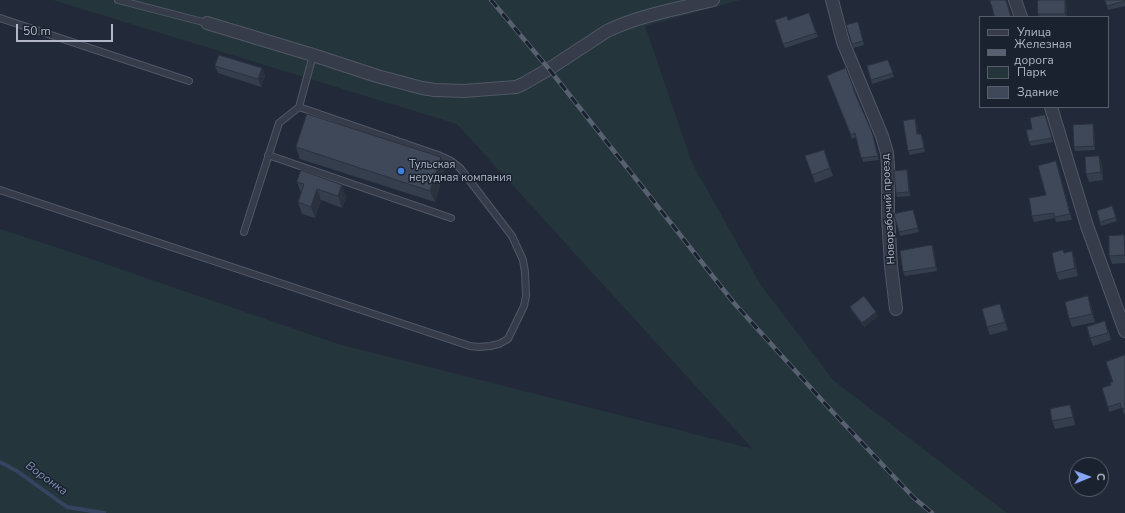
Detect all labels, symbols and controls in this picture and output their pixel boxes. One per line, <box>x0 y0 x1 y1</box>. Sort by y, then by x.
scale bar <box>18 16 115 42</box>
legend <box>979 16 1109 108</box>
text: 50 m <box>23 23 51 39</box>
text: Улица <box>1017 24 1051 40</box>
text: Железная дорога <box>1014 36 1072 68</box>
text: Парк <box>1017 64 1046 80</box>
text: Здание <box>1017 84 1059 100</box>
street label: Новорабочий проезд <box>880 153 898 265</box>
place label: Тульская нерудная компания <box>409 158 512 184</box>
marker: Тульская нерудная компания <box>396 166 406 176</box>
north arrow <box>1069 457 1109 497</box>
water label: Воронка <box>22 459 70 499</box>
text: С <box>1093 473 1108 481</box>

